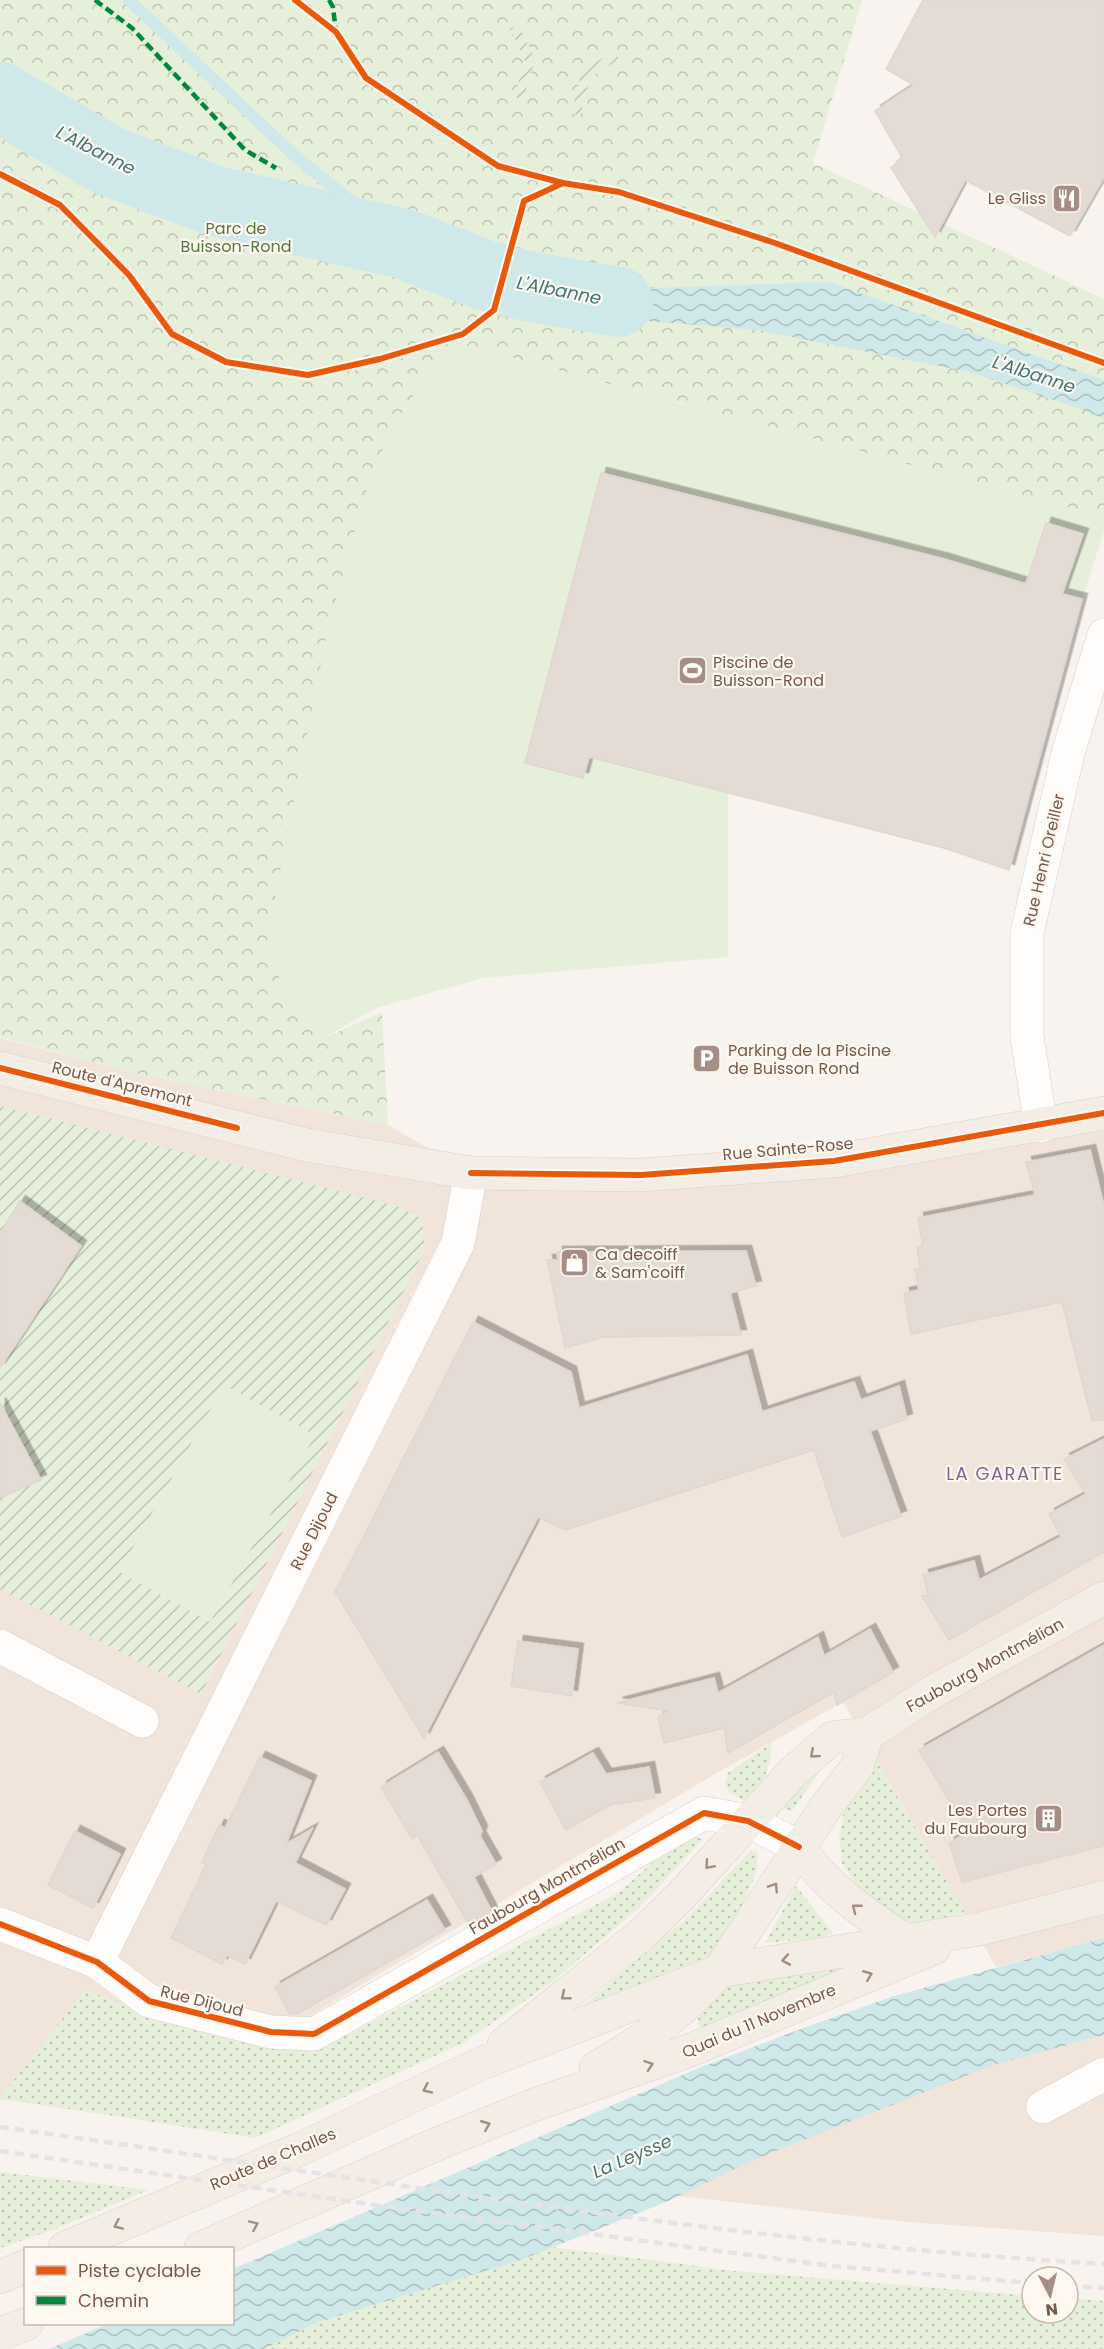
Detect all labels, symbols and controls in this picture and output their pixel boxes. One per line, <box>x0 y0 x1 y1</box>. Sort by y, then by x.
water label: L'Albanne <box>52 119 140 181</box>
restaurant icon: Le Gliss <box>1051 182 1083 214</box>
place label: Le Gliss <box>988 187 1046 210</box>
park label: Parc de Buisson-Rond <box>180 217 292 258</box>
water label: L'Albanne <box>515 270 603 310</box>
water label: L'Albanne <box>989 349 1079 399</box>
place label: Piscine de Buisson-Rond <box>713 651 824 692</box>
sports icon: Piscine de Buisson-Rond <box>676 655 708 687</box>
street label: Rue Henri Oreiller <box>1018 791 1070 929</box>
place label: Parking de la Piscine de Buisson Rond <box>728 1039 891 1080</box>
parking icon: Parking de la Piscine de Buisson Rond <box>691 1043 723 1075</box>
street label: Route d'Apremont <box>49 1055 195 1113</box>
street label: Rue Sainte-Rose <box>722 1132 854 1166</box>
place label: Ca decoiff & Sam'coiff <box>595 1243 685 1284</box>
shop icon: Ca decoiff & Sam'coiff <box>558 1247 590 1279</box>
district label: LA GARATTE <box>946 1461 1064 1486</box>
street label: Rue Dijoud <box>285 1488 343 1574</box>
street label: Faubourg Montmélian <box>902 1612 1068 1718</box>
one-way arrow <box>810 1747 821 1758</box>
place label: Les Portes du Faubourg <box>924 1799 1027 1840</box>
building icon: Les Portes du Faubourg <box>1032 1803 1064 1835</box>
street label: Faubourg Montmélian <box>465 1832 629 1940</box>
one-way arrow <box>706 1858 717 1869</box>
one-way arrow <box>767 1882 778 1893</box>
one-way arrow <box>852 1904 863 1915</box>
one-way arrow <box>781 1953 791 1966</box>
one-way arrow <box>862 1970 873 1982</box>
street label: Quai du 11 Novembre <box>678 1978 840 2064</box>
street label: Rue Dijoud <box>158 1980 246 2022</box>
one-way arrow <box>561 1988 572 1999</box>
one-way arrow <box>643 2059 654 2072</box>
one-way arrow <box>422 2082 433 2094</box>
one-way arrow <box>480 2120 491 2132</box>
street label: Route de Challes <box>206 2122 340 2196</box>
water label: La Leysse <box>588 2128 676 2184</box>
one-way arrow <box>114 2218 125 2230</box>
one-way arrow <box>248 2220 259 2232</box>
legend <box>24 2247 234 2325</box>
text: Piste cyclable <box>78 2258 201 2283</box>
north arrow <box>1020 2265 1080 2325</box>
text: Chemin <box>78 2288 149 2313</box>
text: N <box>1044 2297 1059 2322</box>

